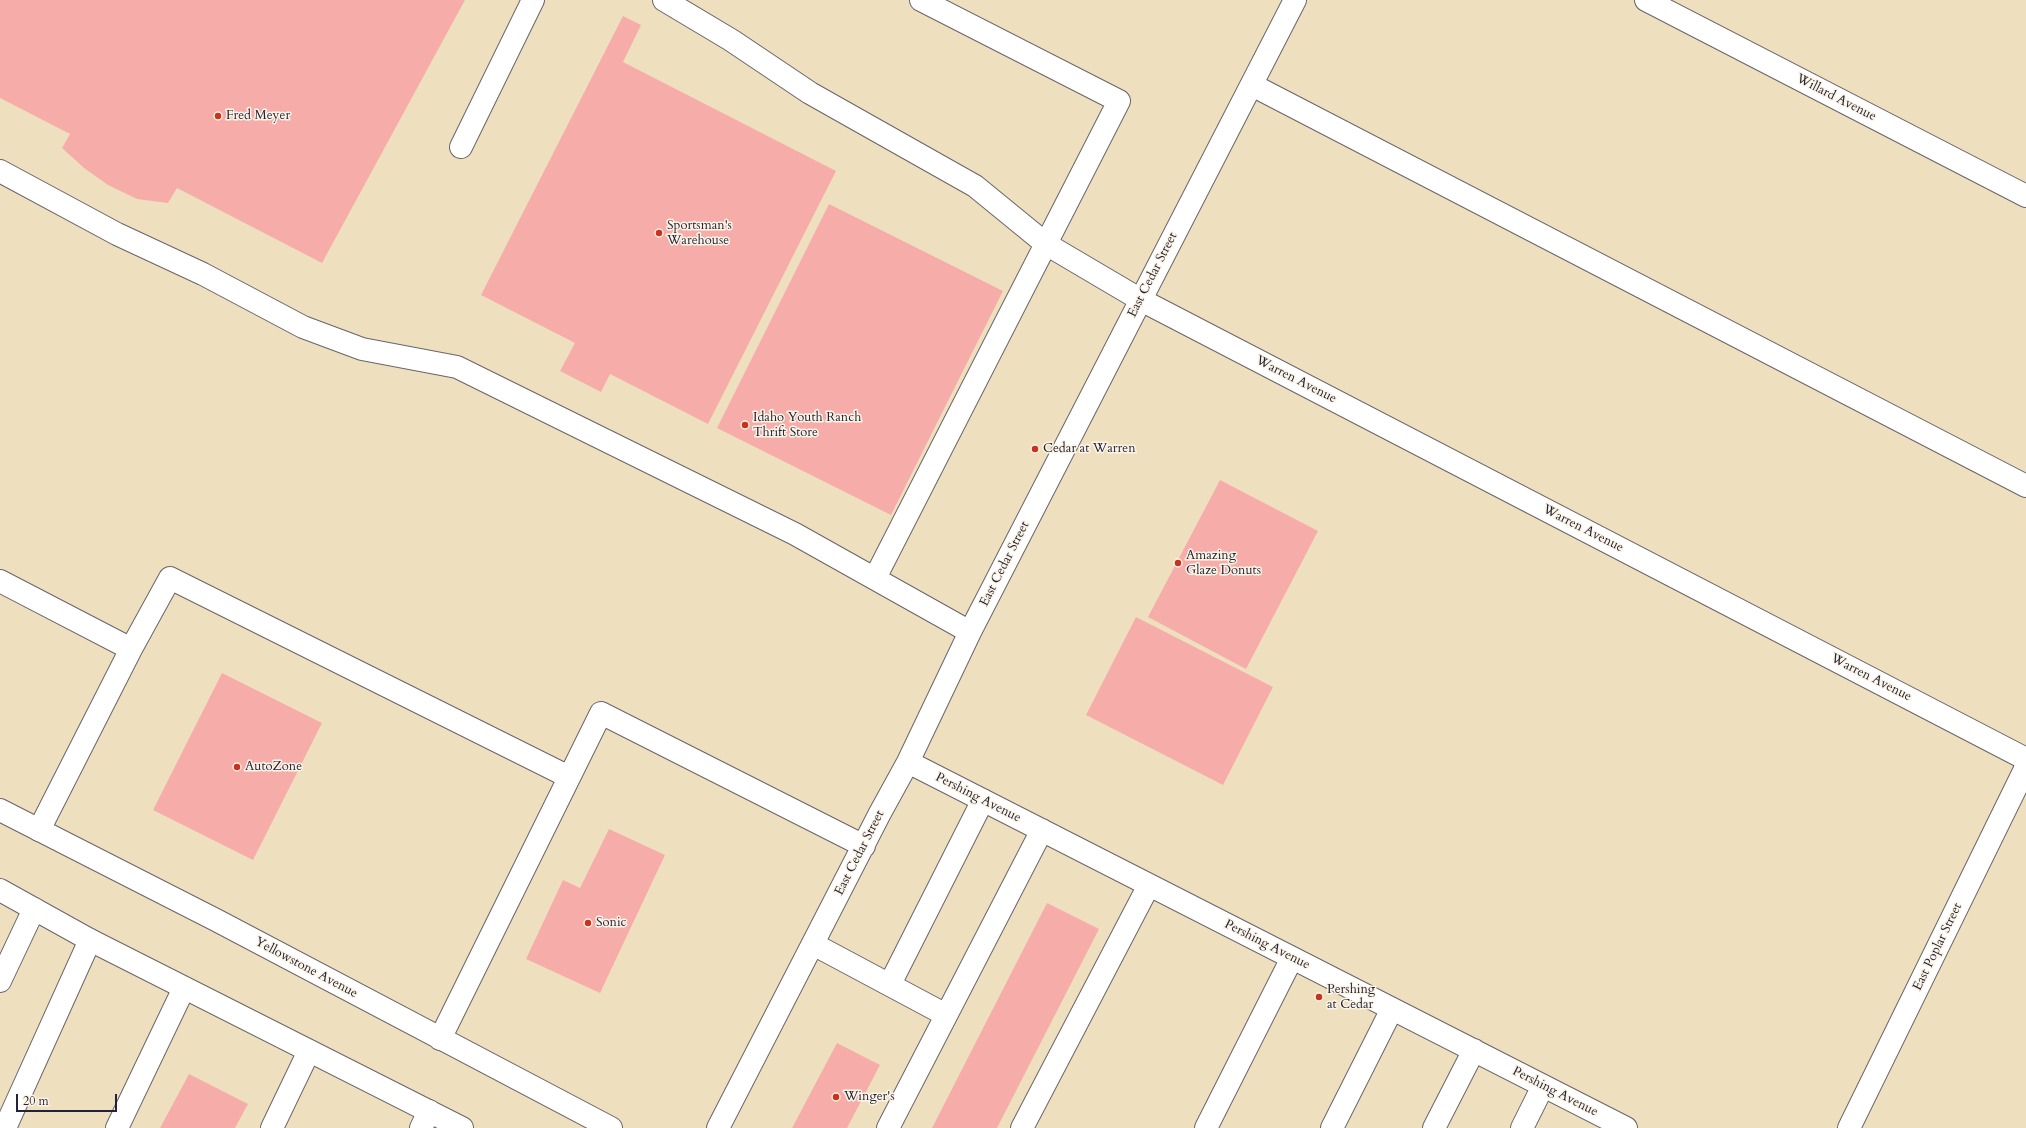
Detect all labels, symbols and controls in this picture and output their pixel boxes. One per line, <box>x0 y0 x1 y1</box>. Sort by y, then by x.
street label: Willard Avenue <box>1793 71 1879 125</box>
place label: Fred Meyer <box>226 108 290 124</box>
marker: Fred Meyer <box>213 111 223 121</box>
place label: Sportsman's Warehouse <box>667 218 732 249</box>
marker: Sportsman's Warehouse <box>654 228 664 238</box>
street label: East Cedar Street <box>1125 230 1181 320</box>
street label: Warren Avenue <box>1253 353 1339 407</box>
place label: Idaho Youth Ranch Thrift Store <box>753 410 861 441</box>
marker: Idaho Youth Ranch Thrift Store <box>740 420 750 430</box>
place label: Cedar at Warren <box>1043 441 1136 457</box>
marker: Cedar at Warren <box>1030 444 1040 454</box>
street label: Warren Avenue <box>1540 502 1626 556</box>
street label: East Cedar Street <box>977 519 1033 609</box>
place label: Amazing Glaze Donuts <box>1186 548 1261 579</box>
marker: Amazing Glaze Donuts <box>1173 558 1183 568</box>
street label: Warren Avenue <box>1828 651 1914 705</box>
place label: AutoZone <box>245 759 302 775</box>
marker: AutoZone <box>232 762 242 772</box>
street label: Pershing Avenue <box>933 770 1023 826</box>
street label: East Cedar Street <box>832 808 888 898</box>
street label: East Poplar Street <box>1910 901 1966 993</box>
place label: Sonic <box>596 915 627 931</box>
street label: Pershing Avenue <box>1222 917 1312 973</box>
marker: Sonic <box>583 918 593 928</box>
street label: Yellowstone Avenue <box>252 934 360 1002</box>
place label: Pershing at Cedar <box>1327 982 1375 1013</box>
marker: Pershing at Cedar <box>1314 992 1324 1002</box>
street label: Pershing Avenue <box>1510 1064 1600 1120</box>
scale bar <box>18 1086 119 1112</box>
place label: Winger's <box>844 1089 895 1105</box>
marker: Winger's <box>831 1092 841 1102</box>
text: 20 m <box>23 1093 49 1109</box>

